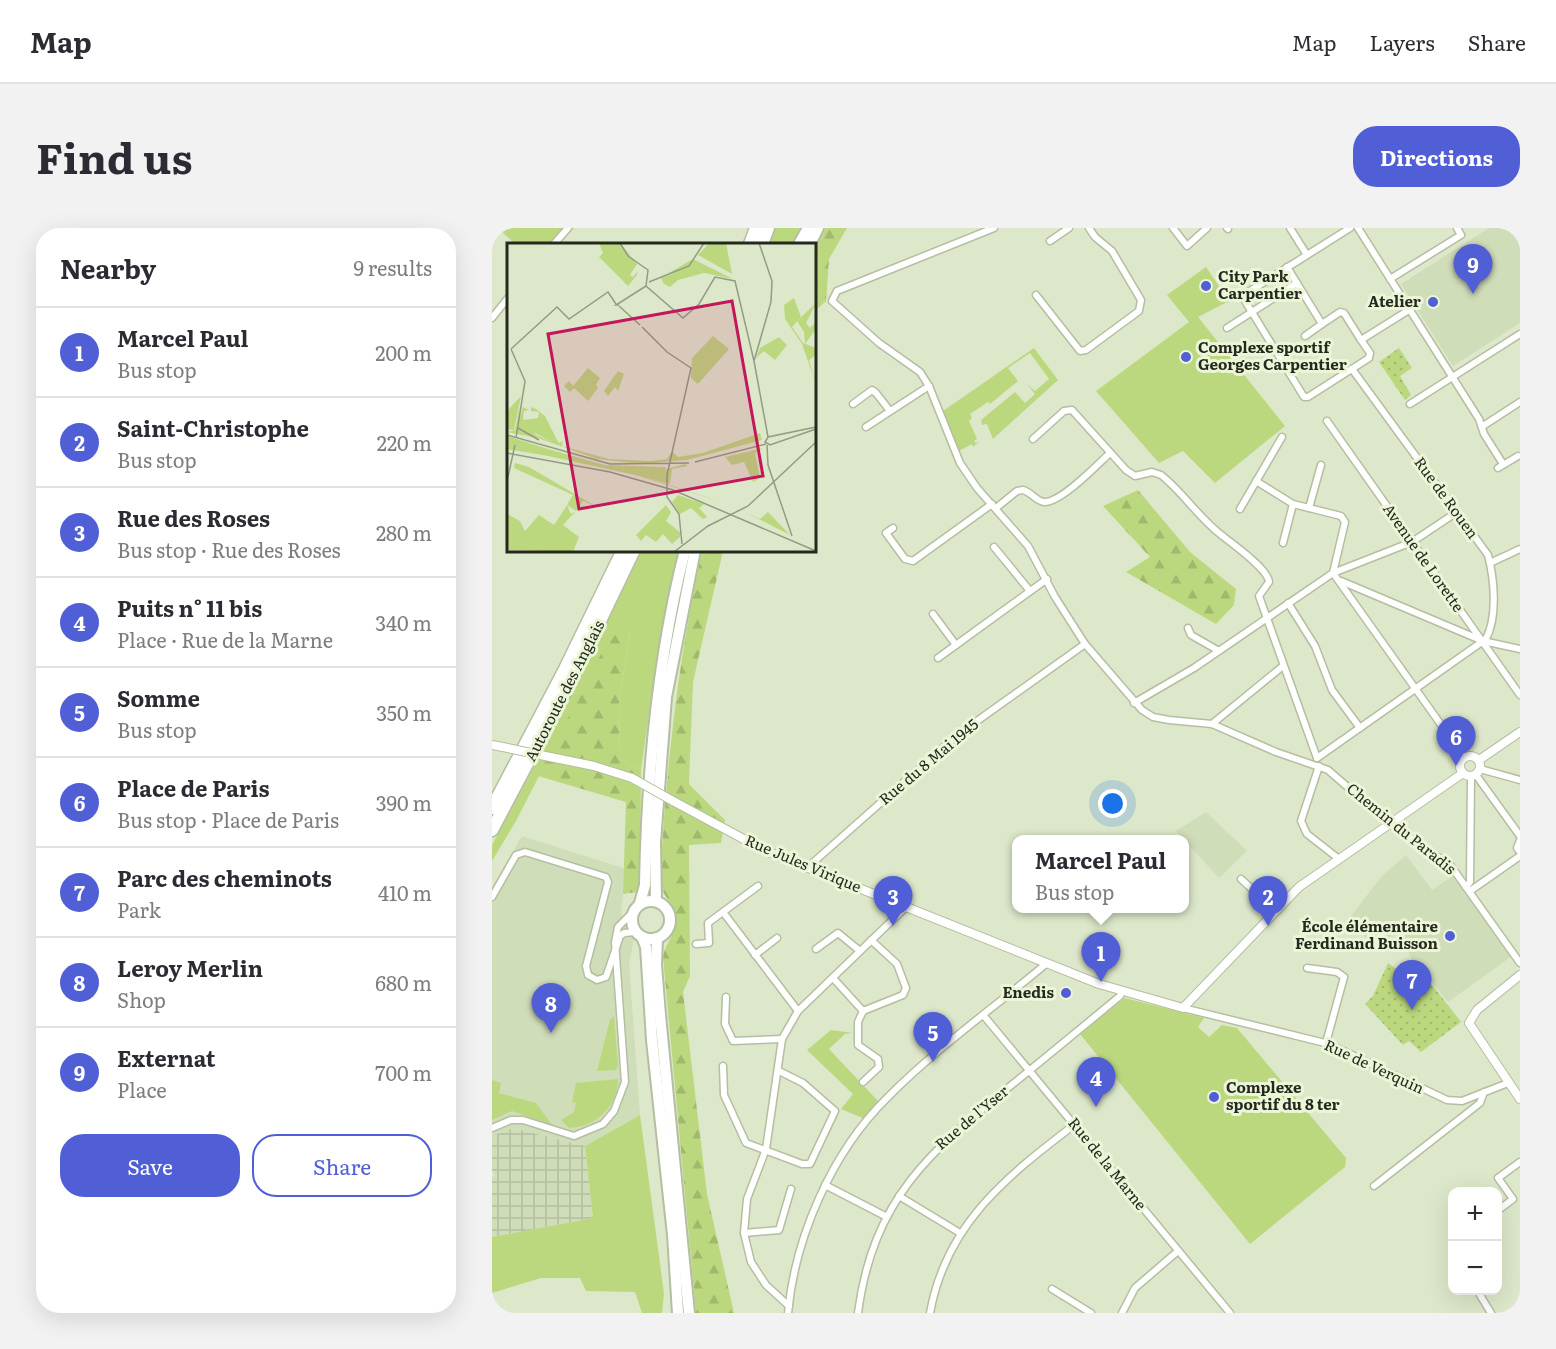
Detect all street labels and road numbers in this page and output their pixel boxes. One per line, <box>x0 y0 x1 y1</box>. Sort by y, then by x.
street label: Rue de Rouen <box>1410 451 1485 543</box>
street label: Avenue de Lorette <box>1378 498 1470 616</box>
street label: Autoroute des Anglais <box>518 616 609 765</box>
street label: Rue du 8 Mai 1945 <box>873 712 983 809</box>
street label: Chemin du Paradis <box>1342 776 1462 879</box>
street label: Rue Jules Virique <box>742 828 865 898</box>
street label: Rue de Verquin <box>1321 1032 1428 1099</box>
street label: Rue de l'Yser <box>929 1079 1013 1155</box>
street label: Rue de la Marne <box>1063 1112 1153 1215</box>

